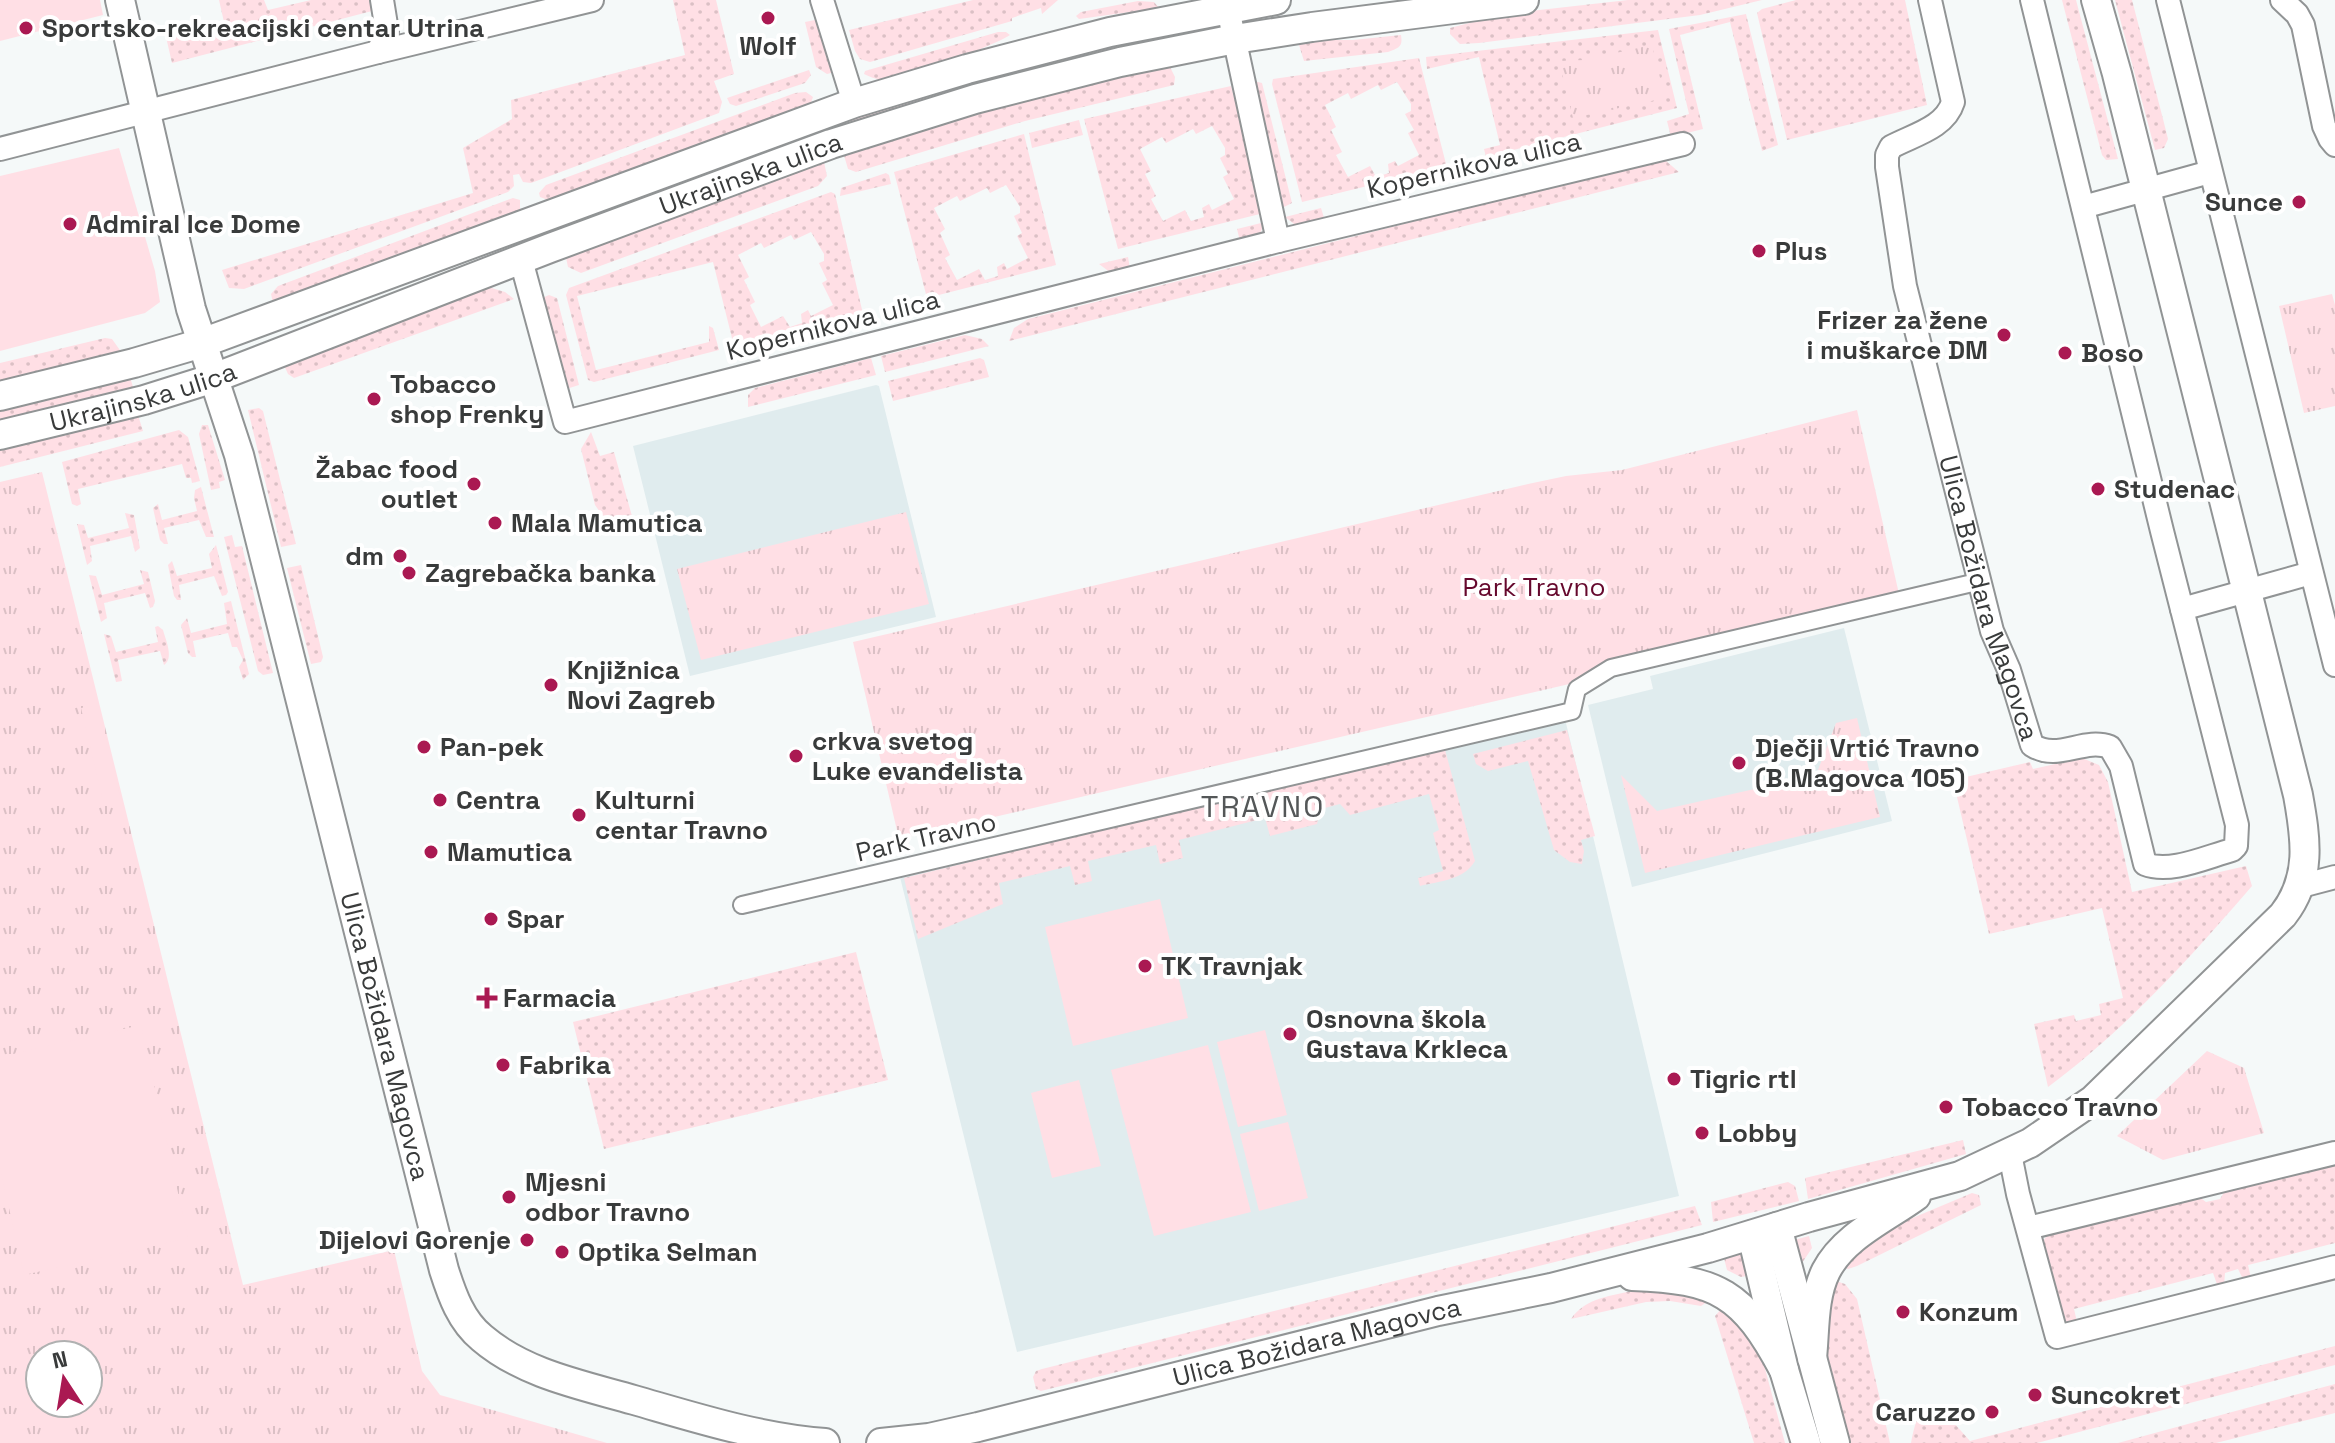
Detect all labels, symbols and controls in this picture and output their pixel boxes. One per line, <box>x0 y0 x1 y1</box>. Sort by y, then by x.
marker: Wolf <box>759 9 777 27</box>
place label: Sportsko-rekreacijski centar Utrina <box>42 11 484 45</box>
marker: Sportsko-rekreacijski centar Utrina <box>17 19 35 37</box>
place label: Wolf <box>739 29 797 63</box>
street label: Kopernikova ulica <box>1364 124 1585 206</box>
street label: Ukrajinska ulica <box>655 125 846 223</box>
place label: Sunce <box>2205 185 2283 219</box>
marker: Sunce <box>2290 193 2308 211</box>
place label: Admiral Ice Dome <box>86 207 301 241</box>
marker: Admiral Ice Dome <box>61 215 79 233</box>
place label: Plus <box>1775 234 1827 268</box>
marker: Plus <box>1750 242 1768 260</box>
street label: Kopernikova ulica <box>723 282 943 368</box>
place label: Frizer za žene i muškarce DM <box>1806 303 1988 367</box>
marker: Frizer za žene i muškarce DM <box>1995 326 2013 344</box>
place label: Boso <box>2081 336 2144 370</box>
marker: Boso <box>2056 344 2074 362</box>
street label: Ukrajinska ulica <box>46 354 241 439</box>
place label: Tobacco shop Frenky <box>390 367 544 431</box>
marker: Tobacco shop Frenky <box>365 390 383 408</box>
place label: Žabac food outlet <box>315 452 458 516</box>
street label: Ulica Božidara Magovca <box>1931 452 2047 745</box>
place label: Studenac <box>2114 472 2235 506</box>
marker: Žabac food outlet <box>465 475 483 493</box>
marker: Studenac <box>2089 480 2107 498</box>
place label: Mala Mamutica <box>511 506 703 540</box>
marker: Mala Mamutica <box>486 514 504 532</box>
place label: dm <box>345 539 384 573</box>
marker: dm <box>391 547 409 565</box>
place label: Zagrebačka banka <box>425 556 656 590</box>
marker: Zagrebačka banka <box>400 564 418 582</box>
park label: Park Travno <box>1462 570 1606 604</box>
place label: Knjižnica Novi Zagreb <box>567 653 716 717</box>
marker: Knjižnica Novi Zagreb <box>542 676 560 694</box>
place label: crkva svetog Luke evanđelista <box>812 724 1023 788</box>
place label: Pan-pek <box>440 730 544 764</box>
place label: Dječji Vrtić Travno (B.Magovca 105) <box>1755 731 1980 795</box>
marker: Pan-pek <box>415 738 433 756</box>
marker: crkva svetog Luke evanđelista <box>787 747 805 765</box>
marker: Dječji Vrtić Travno (B.Magovca 105) <box>1730 754 1748 772</box>
place label: Centra <box>456 783 540 817</box>
place label: Kulturni centar Travno <box>595 783 768 847</box>
district label: TRAVNO <box>1201 787 1325 826</box>
marker: Centra <box>431 791 449 809</box>
street label: Park Travno <box>852 804 1000 870</box>
marker: Kulturni centar Travno <box>570 806 588 824</box>
place label: Mamutica <box>447 835 572 869</box>
marker: Mamutica <box>422 843 440 861</box>
street label: Ulica Božidara Magovca <box>333 888 438 1184</box>
place label: Spar <box>507 902 565 936</box>
marker: Spar <box>482 910 500 928</box>
place label: TK Travnjak <box>1161 949 1303 983</box>
marker: TK Travnjak <box>1136 957 1154 975</box>
place label: Farmacia <box>503 981 616 1015</box>
marker: Farmacia <box>478 989 496 1007</box>
place label: Osnovna škola Gustava Krkleca <box>1306 1002 1508 1066</box>
marker: Osnovna škola Gustava Krkleca <box>1281 1025 1299 1043</box>
place label: Fabrika <box>519 1048 611 1082</box>
marker: Fabrika <box>494 1056 512 1074</box>
place label: Tigric rtl <box>1690 1062 1797 1096</box>
marker: Tigric rtl <box>1665 1070 1683 1088</box>
place label: Tobacco Travno <box>1962 1090 2158 1124</box>
marker: Tobacco Travno <box>1937 1098 1955 1116</box>
place label: Lobby <box>1718 1116 1797 1150</box>
marker: Lobby <box>1693 1124 1711 1142</box>
place label: Mjesni odbor Travno <box>525 1165 690 1229</box>
marker: Mjesni odbor Travno <box>500 1188 518 1206</box>
place label: Dijelovi Gorenje <box>319 1223 511 1257</box>
marker: Dijelovi Gorenje <box>518 1231 536 1249</box>
place label: Optika Selman <box>578 1235 757 1269</box>
marker: Optika Selman <box>553 1243 571 1261</box>
street label: Ulica Božidara Magovca <box>1169 1290 1464 1394</box>
place label: Konzum <box>1919 1295 2019 1329</box>
marker: Konzum <box>1894 1303 1912 1321</box>
north arrow <box>24 1339 104 1419</box>
text: N <box>50 1344 70 1375</box>
place label: Suncokret <box>2051 1378 2181 1412</box>
marker: Suncokret <box>2026 1386 2044 1404</box>
place label: Caruzzo <box>1875 1395 1976 1429</box>
marker: Caruzzo <box>1983 1403 2001 1421</box>

